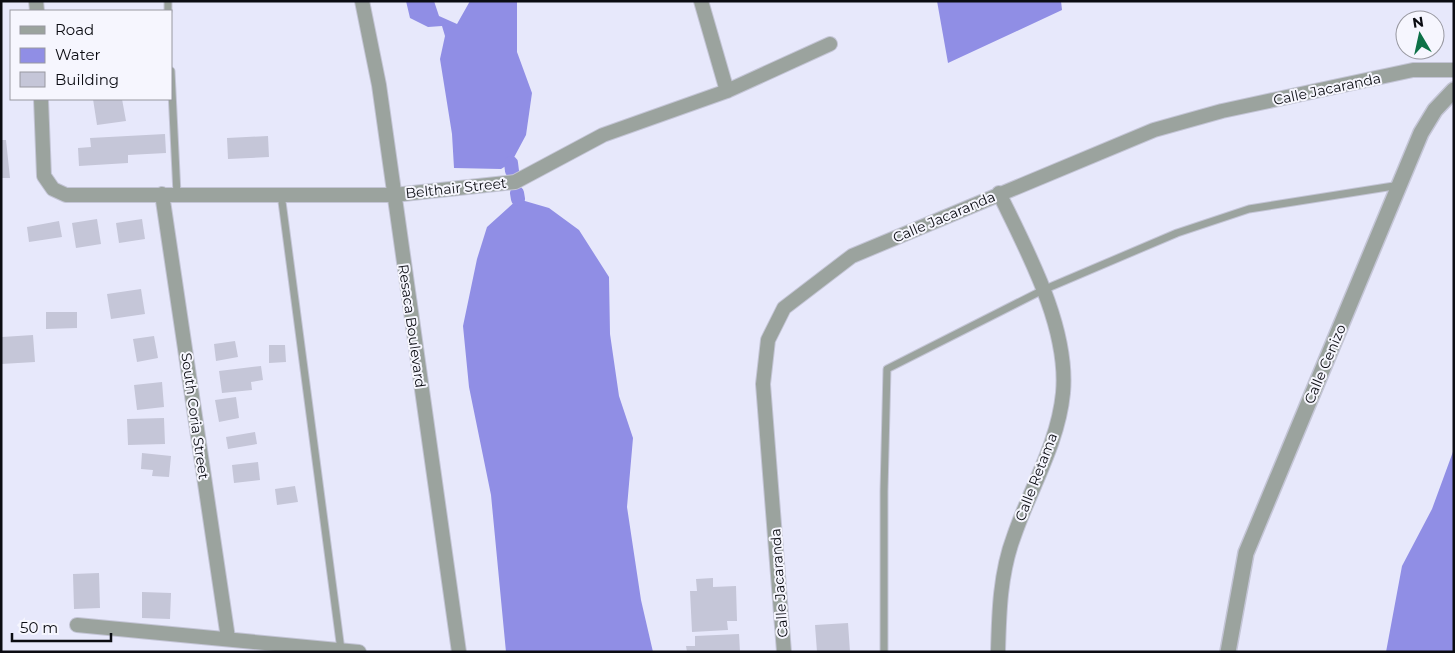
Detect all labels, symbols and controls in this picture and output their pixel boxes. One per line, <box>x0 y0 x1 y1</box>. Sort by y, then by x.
legend <box>10 10 172 100</box>
north arrow <box>1395 10 1445 60</box>
text: N <box>1411 12 1425 32</box>
text: Road <box>55 20 94 39</box>
text: Water <box>55 45 101 64</box>
street label: Calle Jacaranda <box>1271 69 1383 109</box>
text: Building <box>55 70 119 89</box>
street label: Belthair Street <box>405 174 508 202</box>
street label: Calle Jacaranda <box>890 187 998 247</box>
street label: Resaca Boulevard <box>394 263 430 389</box>
street label: Calle Cenizo <box>1300 321 1350 407</box>
street label: South Coria Street <box>177 352 213 481</box>
street label: Calle Retama <box>1011 430 1061 524</box>
street label: Calle Jacaranda <box>766 528 792 638</box>
scale bar <box>12 610 111 642</box>
text: 50 m <box>20 618 58 637</box>

